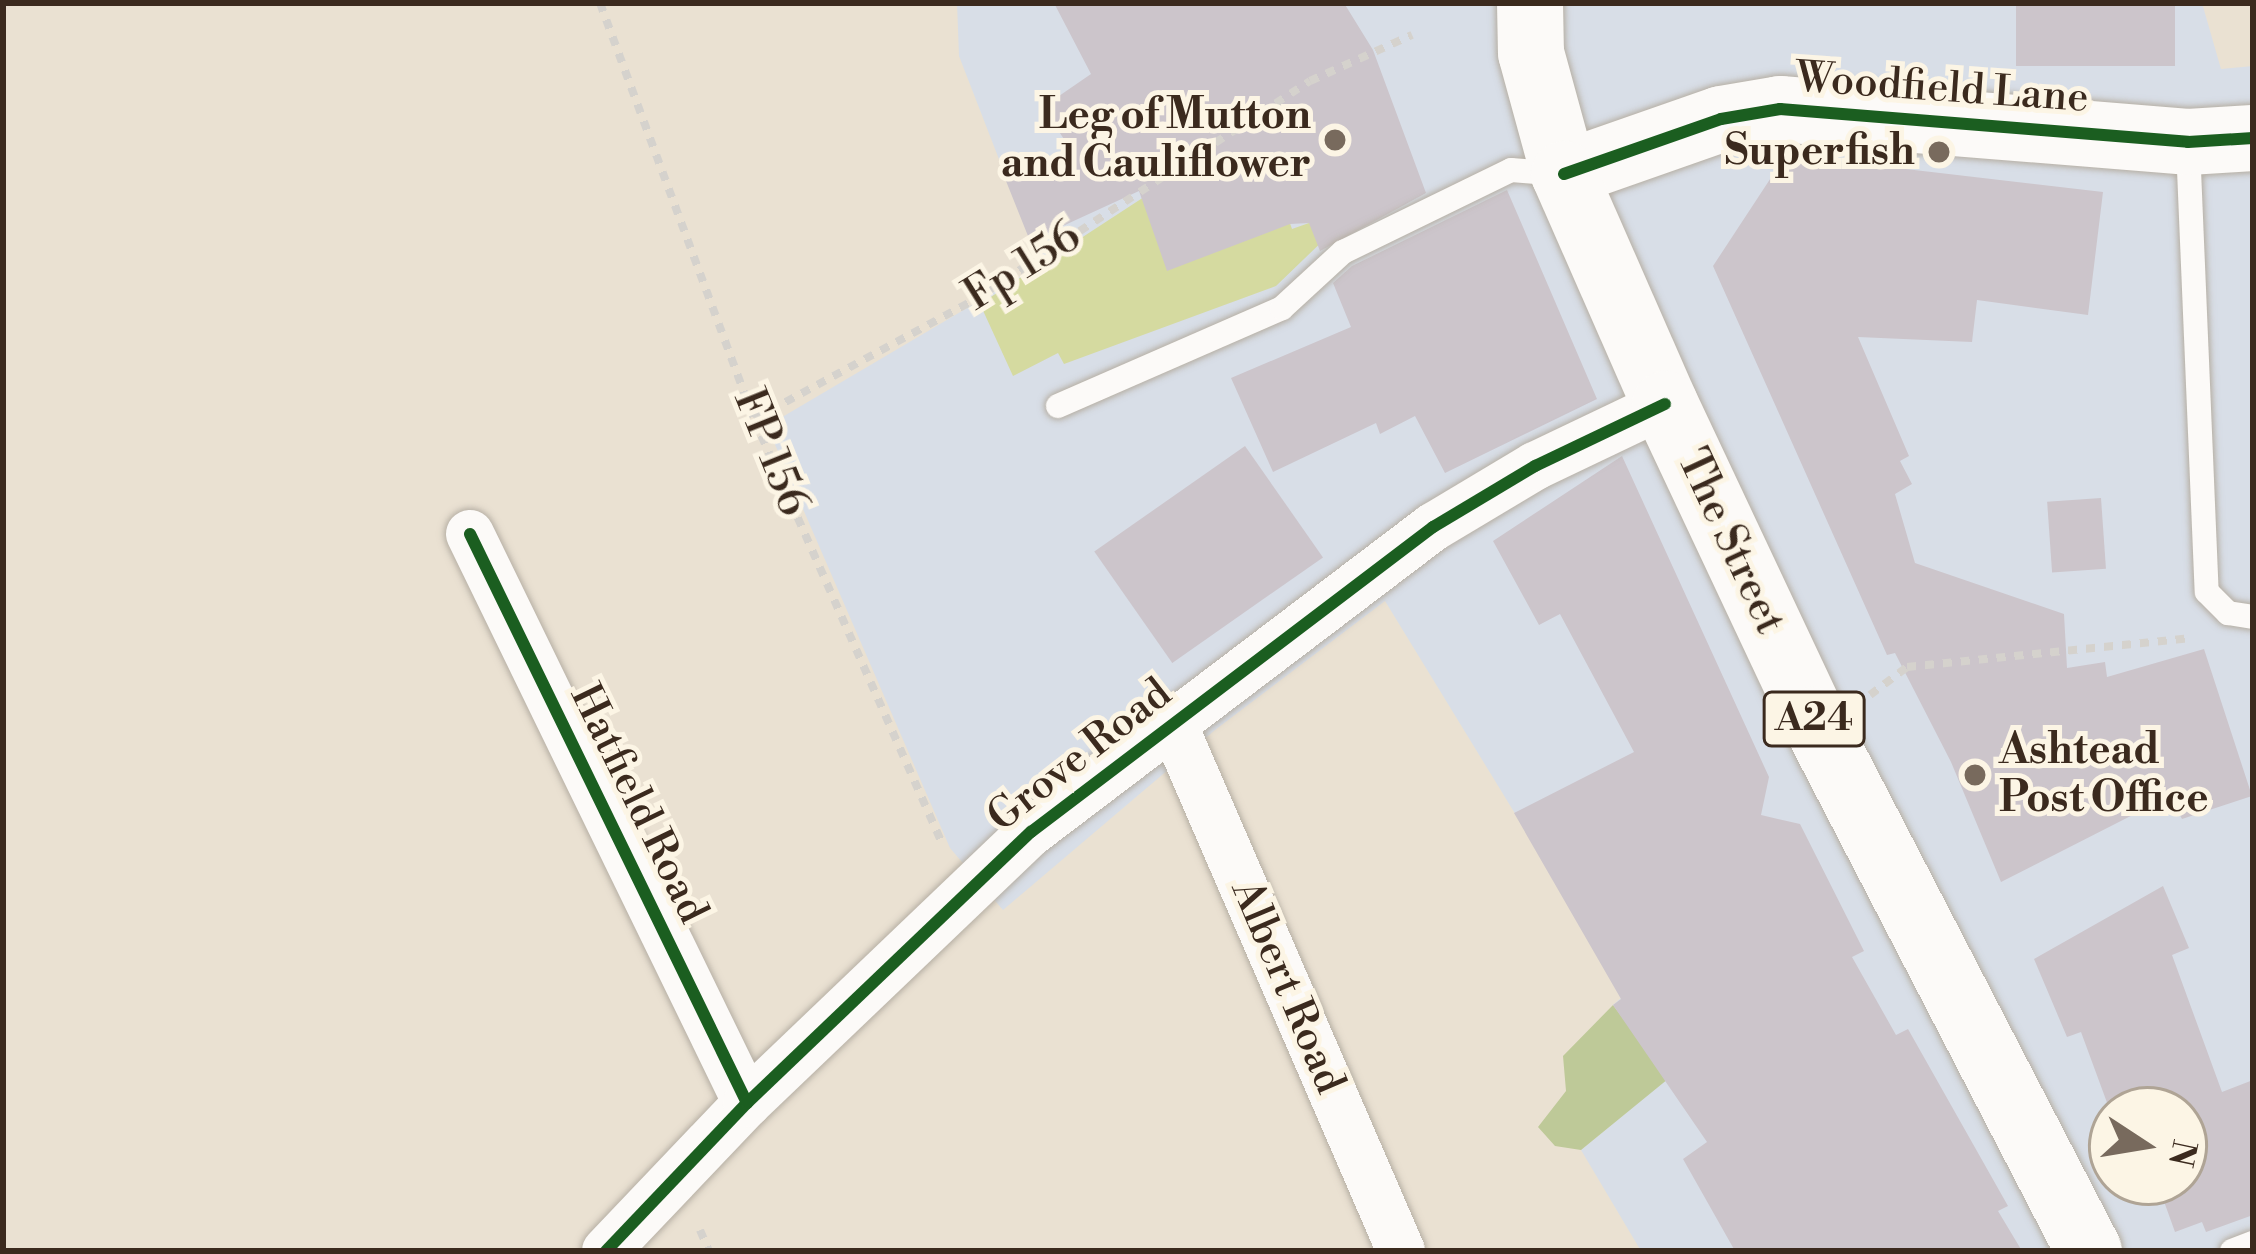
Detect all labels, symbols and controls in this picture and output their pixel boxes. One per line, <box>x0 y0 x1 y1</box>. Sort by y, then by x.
street label: Woodfield Lane <box>1794 54 2090 124</box>
place label: Leg of Mutton and Cauliflower <box>1001 91 1311 190</box>
marker: Leg of Mutton and Cauliflower <box>1322 127 1348 153</box>
place label: Superfish <box>1724 127 1915 177</box>
marker: Superfish <box>1926 139 1952 165</box>
street label: Fp 156 <box>956 212 1090 322</box>
street label: FP 156 <box>722 382 818 524</box>
street label: The Street <box>1665 442 1795 642</box>
street label: Grove Road <box>978 669 1182 843</box>
street label: Hatfield Road <box>559 677 717 931</box>
road number: A24 <box>1760 686 1868 752</box>
place label: Ashtead Post Office <box>1999 726 2209 825</box>
marker: Ashtead Post Office <box>1962 762 1988 788</box>
street label: Albert Road <box>1220 873 1354 1101</box>
north arrow <box>2088 1086 2208 1206</box>
text: N <box>2158 1136 2204 1170</box>

